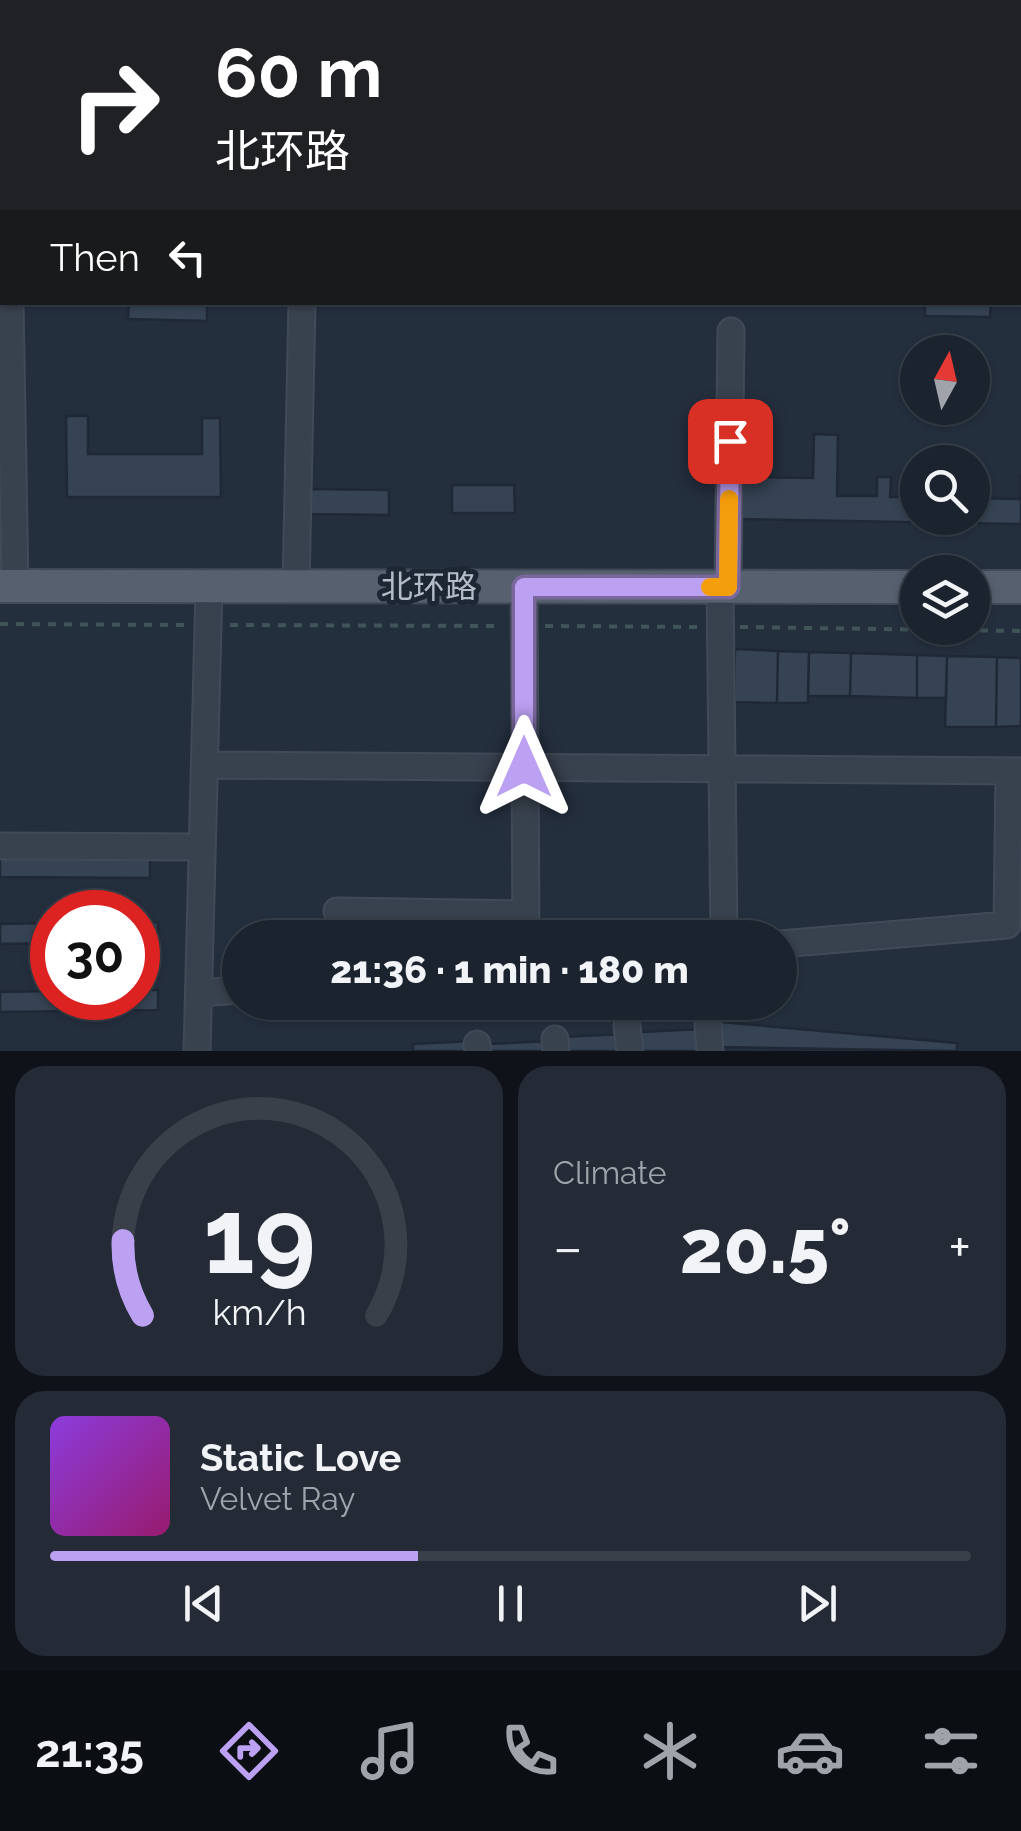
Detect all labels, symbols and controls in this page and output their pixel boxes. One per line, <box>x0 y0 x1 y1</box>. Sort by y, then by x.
text: 60 m <box>215 31 382 113</box>
icon: right <box>50 40 180 170</box>
text: 北环路 <box>215 125 350 178</box>
icon: left <box>160 230 215 285</box>
text: Then <box>50 235 140 280</box>
north arrow <box>900 335 990 425</box>
map controls <box>900 335 990 645</box>
pin <box>688 399 773 484</box>
icon: arrive <box>703 414 758 469</box>
button: search <box>900 445 990 535</box>
button: layers <box>900 555 990 645</box>
street label: 北环路 <box>381 568 477 605</box>
position arrow <box>472 715 576 819</box>
speed limit sign: 30 <box>30 890 160 1020</box>
text: 21:36 · 1 min · 180 m <box>330 947 689 992</box>
text: Climate <box>553 1154 667 1191</box>
text: 19 <box>203 1175 315 1297</box>
text: 20.5° <box>680 1202 851 1291</box>
text: − <box>553 1215 583 1280</box>
text: + <box>948 1215 971 1280</box>
text: km/h <box>212 1291 306 1333</box>
text: Static Love <box>200 1435 401 1480</box>
text: Velvet Ray <box>200 1480 355 1517</box>
icon: previous <box>176 1576 231 1631</box>
icon: pause <box>483 1576 538 1631</box>
icon: next <box>790 1576 845 1631</box>
icon: directions <box>214 1716 284 1786</box>
icon: music <box>355 1716 425 1786</box>
icon: phone <box>495 1716 565 1786</box>
icon: climate <box>635 1716 705 1786</box>
icon: car <box>775 1716 845 1786</box>
icon: filters <box>916 1716 986 1786</box>
text: 21:35 <box>35 1725 144 1778</box>

